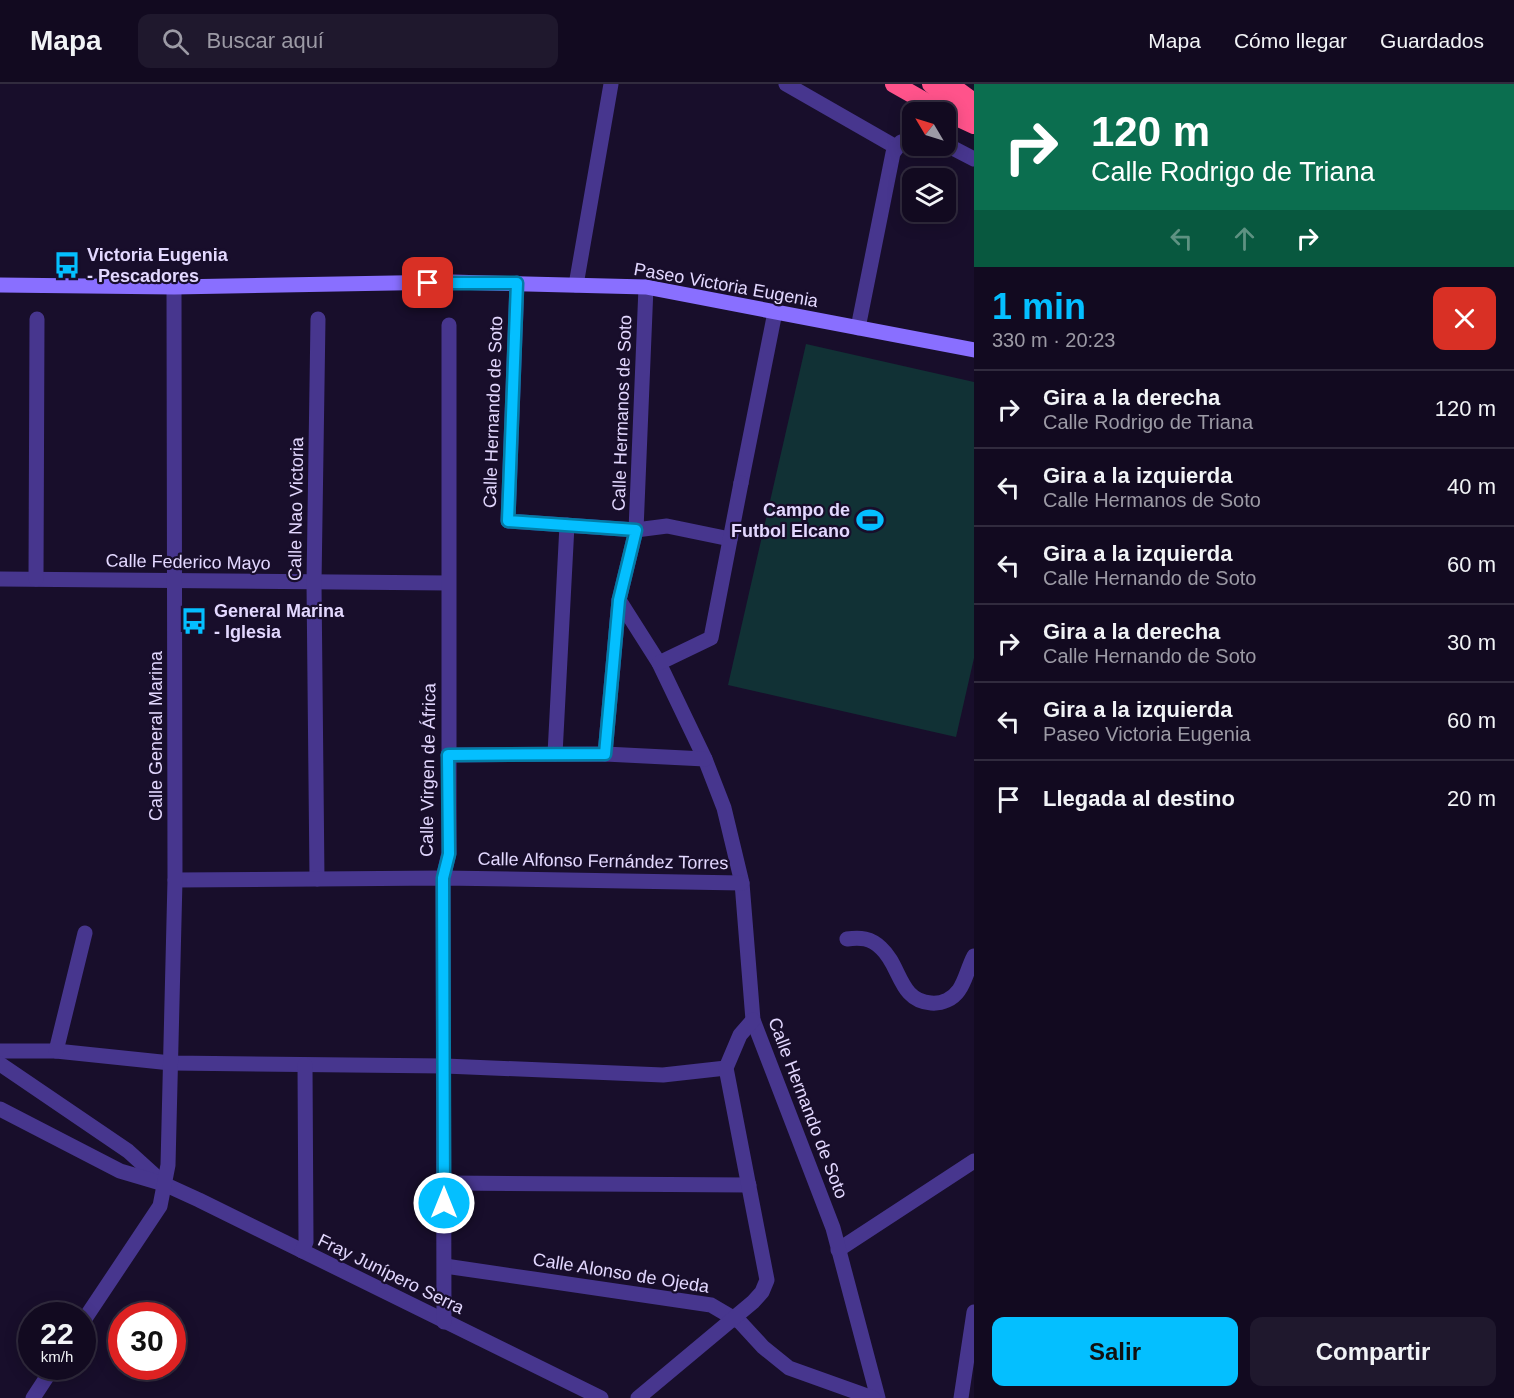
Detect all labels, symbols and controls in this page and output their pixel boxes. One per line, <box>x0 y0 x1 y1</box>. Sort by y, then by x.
search box <box>138 14 558 68</box>
text: Mapa <box>30 25 102 56</box>
icon: search <box>159 25 192 58</box>
text: Buscar aquí <box>207 28 324 53</box>
text: Mapa <box>1148 29 1201 52</box>
text: Cómo llegar <box>1234 29 1347 52</box>
text: Guardados <box>1380 29 1484 52</box>
north arrow <box>902 102 956 156</box>
map controls <box>902 102 956 222</box>
icon: right <box>992 108 1070 186</box>
text: 120 m <box>1091 108 1210 155</box>
text: Calle Rodrigo de Triana <box>1091 157 1375 187</box>
button: layers <box>902 168 956 222</box>
icon: left <box>1165 222 1198 255</box>
icon: ahead <box>1228 222 1261 255</box>
icon: right <box>1291 222 1324 255</box>
place label: Victoria Eugenia - Pescadores <box>87 245 229 286</box>
bus stop icon: Victoria Eugenia - Pescadores <box>52 250 82 280</box>
pin <box>402 257 453 308</box>
street label: Paseo Victoria Eugenia <box>632 259 821 311</box>
icon: arrive <box>411 266 444 299</box>
text: 1 min <box>992 286 1086 327</box>
button: close <box>1433 287 1496 350</box>
street label: Calle Hermanos de Soto <box>609 315 635 511</box>
street label: Calle Hernando de Soto <box>480 316 506 508</box>
text: 330 m · 20:23 <box>992 329 1115 351</box>
text: Gira a la derecha <box>1043 385 1220 410</box>
icon: right <box>992 393 1025 426</box>
text: 120 m <box>1435 396 1496 421</box>
text: Calle Rodrigo de Triana <box>1043 411 1253 433</box>
street label: Calle Nao Victoria <box>285 436 307 581</box>
text: Gira a la izquierda <box>1043 463 1233 488</box>
icon: left <box>992 471 1025 504</box>
text: 40 m <box>1447 474 1496 499</box>
text: Calle Hermanos de Soto <box>1043 489 1261 511</box>
place label: Campo de Futbol Elcano <box>731 500 850 541</box>
sports icon: Campo de Futbol Elcano <box>855 505 885 535</box>
text: Gira a la izquierda <box>1043 541 1233 566</box>
icon: left <box>992 549 1025 582</box>
street label: Calle Federico Mayo <box>105 551 271 573</box>
text: 60 m <box>1447 552 1496 577</box>
text: Calle Hernando de Soto <box>1043 567 1256 589</box>
place label: General Marina - Iglesia <box>214 601 345 642</box>
bus stop icon: General Marina - Iglesia <box>179 606 209 636</box>
text: Gira a la derecha <box>1043 619 1220 644</box>
icon: right <box>992 627 1025 660</box>
text: 30 m <box>1447 630 1496 655</box>
text: Calle Hernando de Soto <box>1043 645 1256 667</box>
street label: Calle General Marina <box>146 650 166 821</box>
street label: Calle Virgen de África <box>416 682 440 857</box>
text: Gira a la izquierda <box>1043 697 1233 722</box>
icon: left <box>992 705 1025 738</box>
text: 60 m <box>1447 708 1496 733</box>
text: Paseo Victoria Eugenia <box>1043 723 1251 745</box>
icon: arrive <box>992 783 1025 816</box>
text: Llegada al destino <box>1043 786 1235 811</box>
text: 20 m <box>1447 786 1496 811</box>
street label: Calle Alfonso Fernández Torres <box>477 849 729 873</box>
street label: Calle Hernando de Soto <box>764 1015 852 1201</box>
position arrow <box>412 1171 476 1235</box>
street label: Fray Junípero Serra <box>315 1230 468 1319</box>
street label: Calle Alonso de Ojeda <box>531 1249 712 1297</box>
speed limit sign: 30 <box>108 1302 186 1380</box>
text: 22 <box>40 1317 74 1350</box>
button: Salir <box>992 1317 1238 1386</box>
button: Compartir <box>1250 1317 1496 1386</box>
text: km/h <box>41 1348 73 1365</box>

